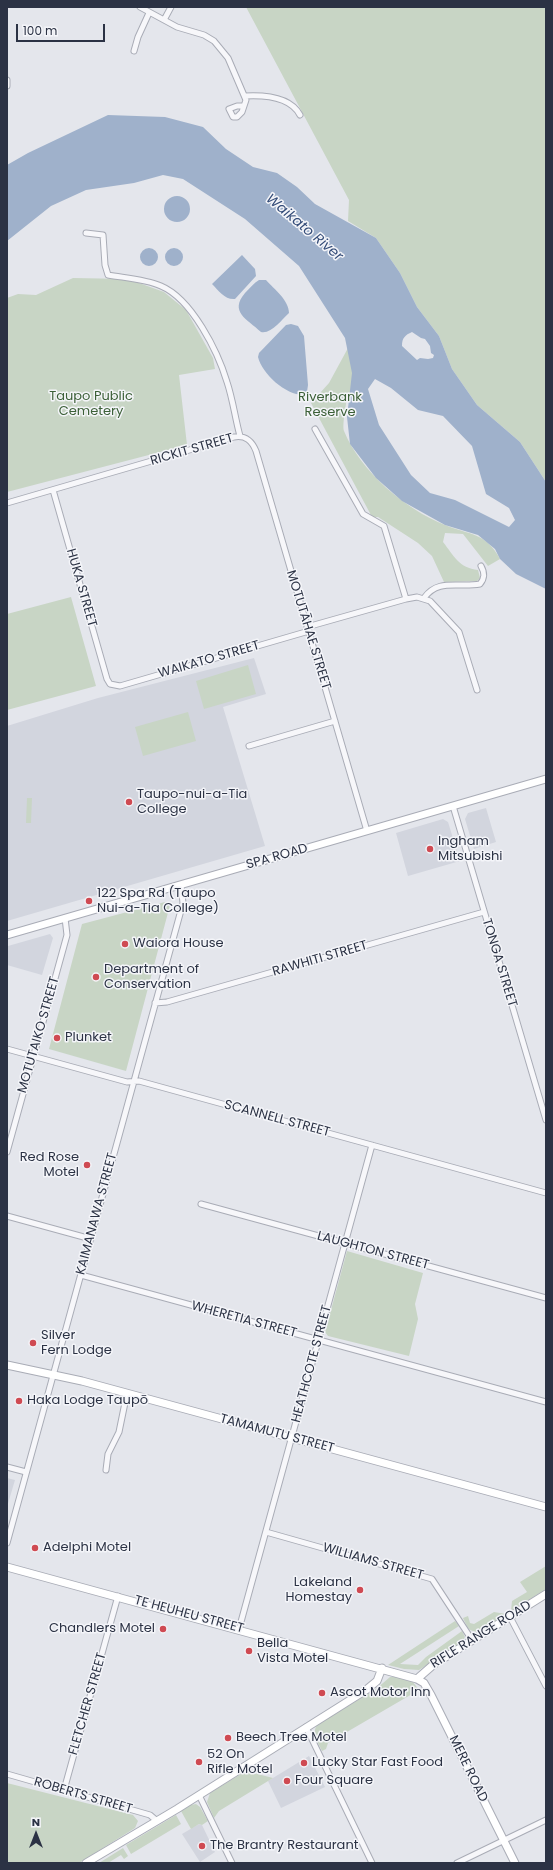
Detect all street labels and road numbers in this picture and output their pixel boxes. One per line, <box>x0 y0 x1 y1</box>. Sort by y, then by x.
street label: RICKIT STREET <box>149 431 235 469</box>
street label: HUKA STREET <box>62 547 100 629</box>
street label: MOTUTĀHAE STREET <box>282 568 334 692</box>
street label: WAIKATO STREET <box>156 638 262 682</box>
street label: SPA ROAD <box>244 841 310 873</box>
street label: TONGA STREET <box>478 917 520 1009</box>
street label: RAWHITI STREET <box>271 938 369 980</box>
street label: MOTUTAIKO STREET <box>15 975 63 1095</box>
street label: SCANNELL STREET <box>222 1097 332 1141</box>
street label: KAIMANAWA STREET <box>73 1151 121 1277</box>
street label: LAUGHTON STREET <box>315 1229 431 1273</box>
street label: WHERETIA STREET <box>190 1298 298 1342</box>
street label: HEATHCOTE STREET <box>289 1304 335 1424</box>
street label: TAMAMUTU STREET <box>218 1411 336 1457</box>
street label: WILLIAMS STREET <box>321 1540 425 1584</box>
street label: TE HEUHEU STREET <box>133 1593 245 1637</box>
street label: RIFLE RANGE ROAD <box>428 1598 534 1672</box>
street label: FLETCHER STREET <box>66 1651 110 1757</box>
street label: MERE ROAD <box>445 1733 491 1805</box>
street label: ROBERTS STREET <box>32 1774 134 1818</box>

